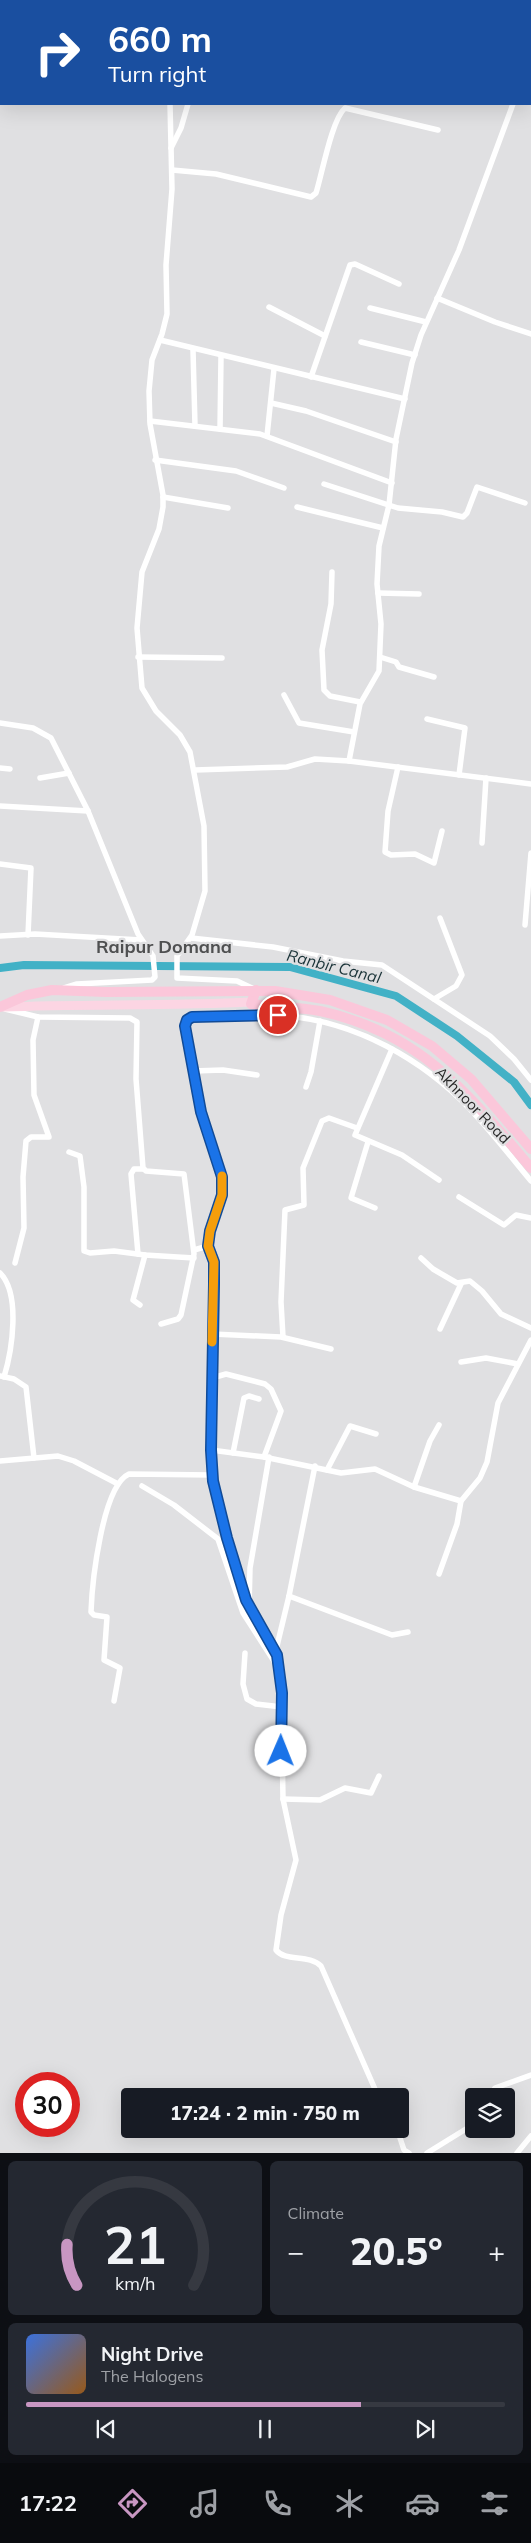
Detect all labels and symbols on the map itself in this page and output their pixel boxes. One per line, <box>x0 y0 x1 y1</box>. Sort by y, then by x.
district label: Raipur Domana <box>96 935 232 958</box>
water label: Ranbir Canal <box>285 945 383 987</box>
pin <box>257 994 299 1036</box>
street label: Akhnoor Road <box>432 1063 514 1147</box>
position arrow <box>254 1724 306 1776</box>
speed limit sign: 30 <box>15 2072 80 2137</box>

